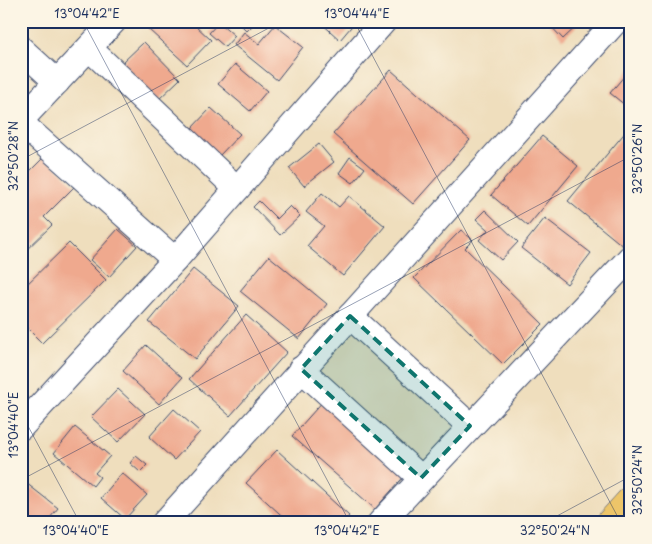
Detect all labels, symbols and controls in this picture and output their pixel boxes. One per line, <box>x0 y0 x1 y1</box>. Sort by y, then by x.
text: 13°04'42"E <box>54 4 120 22</box>
text: 13°04'44"E <box>324 4 390 22</box>
text: 32°50'28"N <box>4 121 22 191</box>
text: 32°50'26"N <box>628 124 646 194</box>
text: 13°04'40"E <box>4 392 22 458</box>
text: 32°50'24"N <box>628 445 646 515</box>
text: 13°04'40"E <box>43 521 109 539</box>
text: 13°04'42"E <box>314 521 380 539</box>
text: 32°50'24"N <box>520 521 590 539</box>

